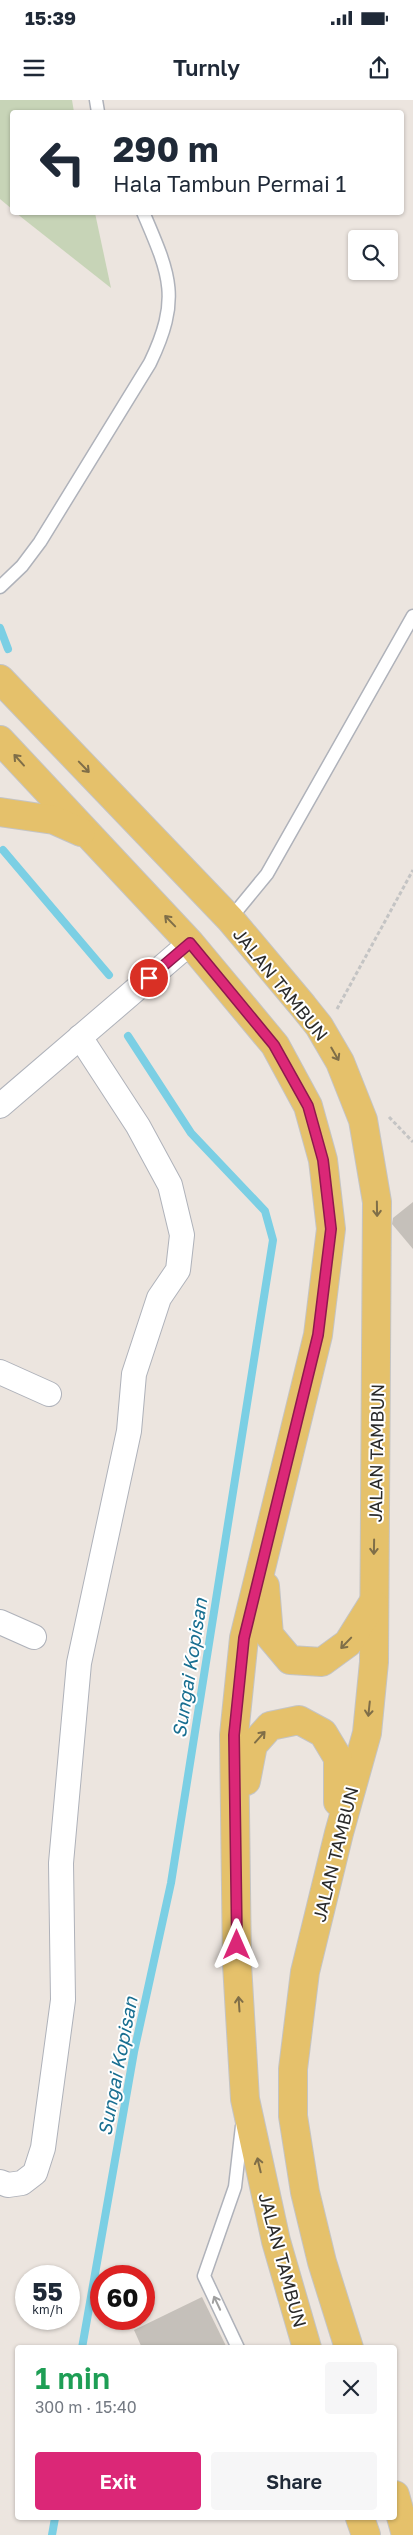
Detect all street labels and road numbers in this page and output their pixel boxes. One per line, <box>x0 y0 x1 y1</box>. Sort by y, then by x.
street label: JALAN TAMBUN <box>229 923 333 1045</box>
street label: JALAN TAMBUN <box>364 1383 388 1523</box>
street label: JALAN TAMBUN <box>308 1784 362 1924</box>
street label: JALAN TAMBUN <box>254 2190 312 2330</box>

